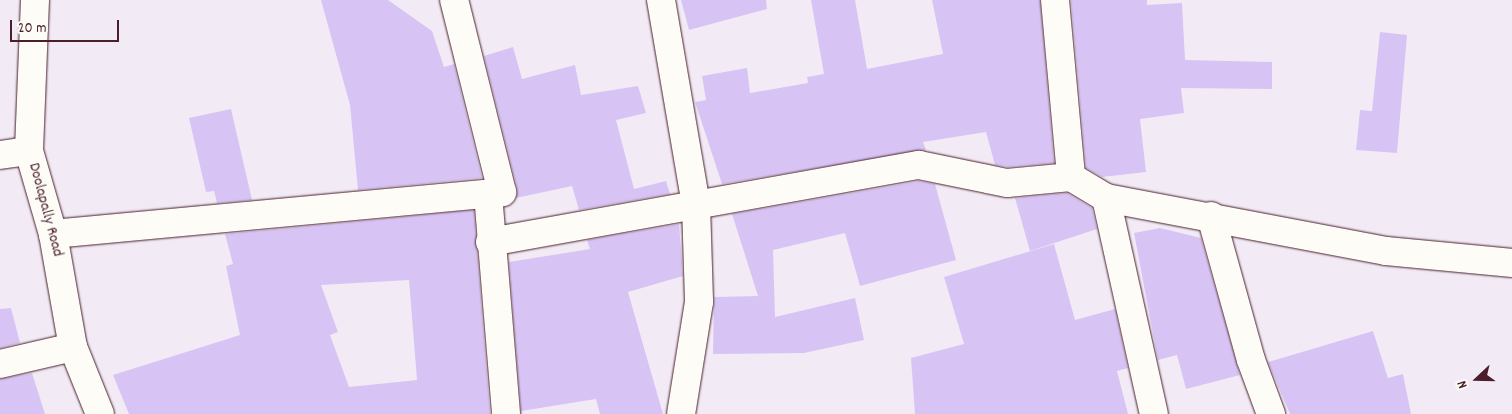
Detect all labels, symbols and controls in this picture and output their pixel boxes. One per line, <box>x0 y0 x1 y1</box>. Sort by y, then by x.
scale bar <box>12 10 121 42</box>
text: 20 m <box>18 18 46 40</box>
street label: Doolapally Road <box>23 161 67 259</box>
north arrow <box>1452 354 1502 404</box>
text: N <box>1452 378 1474 391</box>

